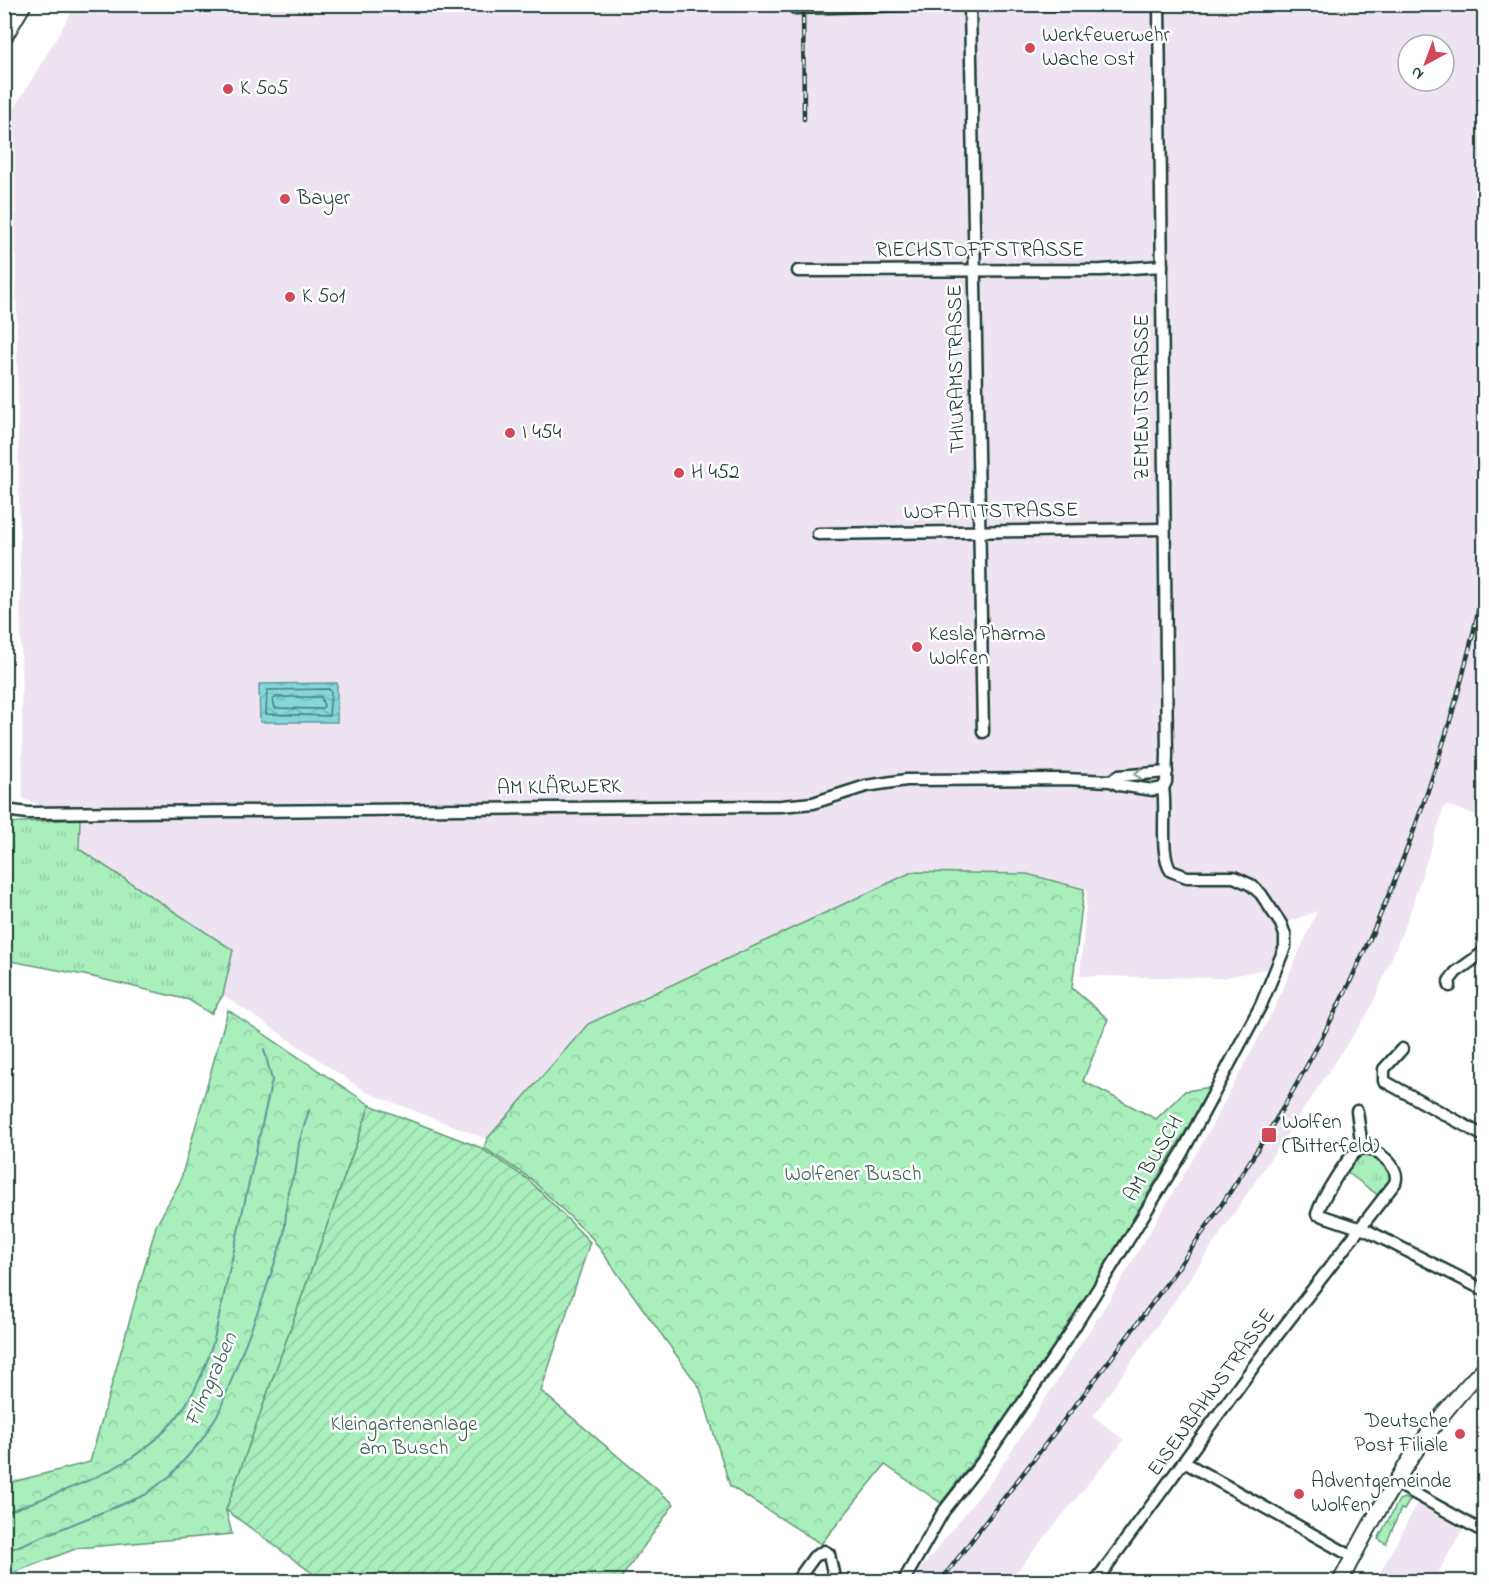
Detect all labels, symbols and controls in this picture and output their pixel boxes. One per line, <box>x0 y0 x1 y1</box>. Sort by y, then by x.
place label: Werkfeuerwehr Wache Ost <box>1042 21 1171 75</box>
north arrow <box>1396 33 1456 93</box>
marker: Werkfeuerwehr Wache Ost <box>1023 41 1037 55</box>
text: N <box>1405 60 1429 85</box>
place label: K 505 <box>240 74 289 104</box>
marker: K 505 <box>221 82 235 96</box>
place label: Bayer <box>296 184 351 216</box>
marker: Bayer <box>278 192 292 206</box>
street label: RIECHSTOFFSTRASSE <box>876 236 1084 266</box>
place label: K 501 <box>302 282 346 312</box>
street label: THIURAMSTRASSE <box>941 284 973 454</box>
marker: K 501 <box>283 290 297 304</box>
street label: ZEMENTSTRASSE <box>1128 314 1158 480</box>
place label: I 454 <box>522 418 562 448</box>
marker: I 454 <box>503 426 517 440</box>
place label: H 452 <box>691 458 740 488</box>
marker: H 452 <box>672 466 686 480</box>
street label: WOFATITSTRASSE <box>903 495 1079 529</box>
place label: Kesla Pharma Wolfen <box>929 620 1046 674</box>
marker: Kesla Pharma Wolfen <box>910 640 924 654</box>
one-way arrow <box>1134 768 1143 781</box>
street label: AM KLÄRWERK <box>497 772 622 804</box>
place label: Wolfen (Bitterfeld) <box>1282 1108 1379 1162</box>
street label: AM BUSCH <box>1117 1110 1191 1208</box>
marker: Wolfen (Bitterfeld) <box>1260 1126 1278 1144</box>
park label: Wolfener Busch <box>785 1160 921 1190</box>
street label: EISENBAHNSTRASSE <box>1141 1303 1283 1483</box>
water label: Filmgraben <box>177 1327 247 1432</box>
place label: Deutsche Post Filiale <box>1354 1407 1449 1461</box>
park label: Kleingartenanlage am Busch <box>331 1410 478 1464</box>
marker: Deutsche Post Filiale <box>1453 1427 1467 1441</box>
place label: Adventgemeinde Wolfen <box>1311 1467 1452 1521</box>
marker: Adventgemeinde Wolfen <box>1292 1487 1306 1501</box>

